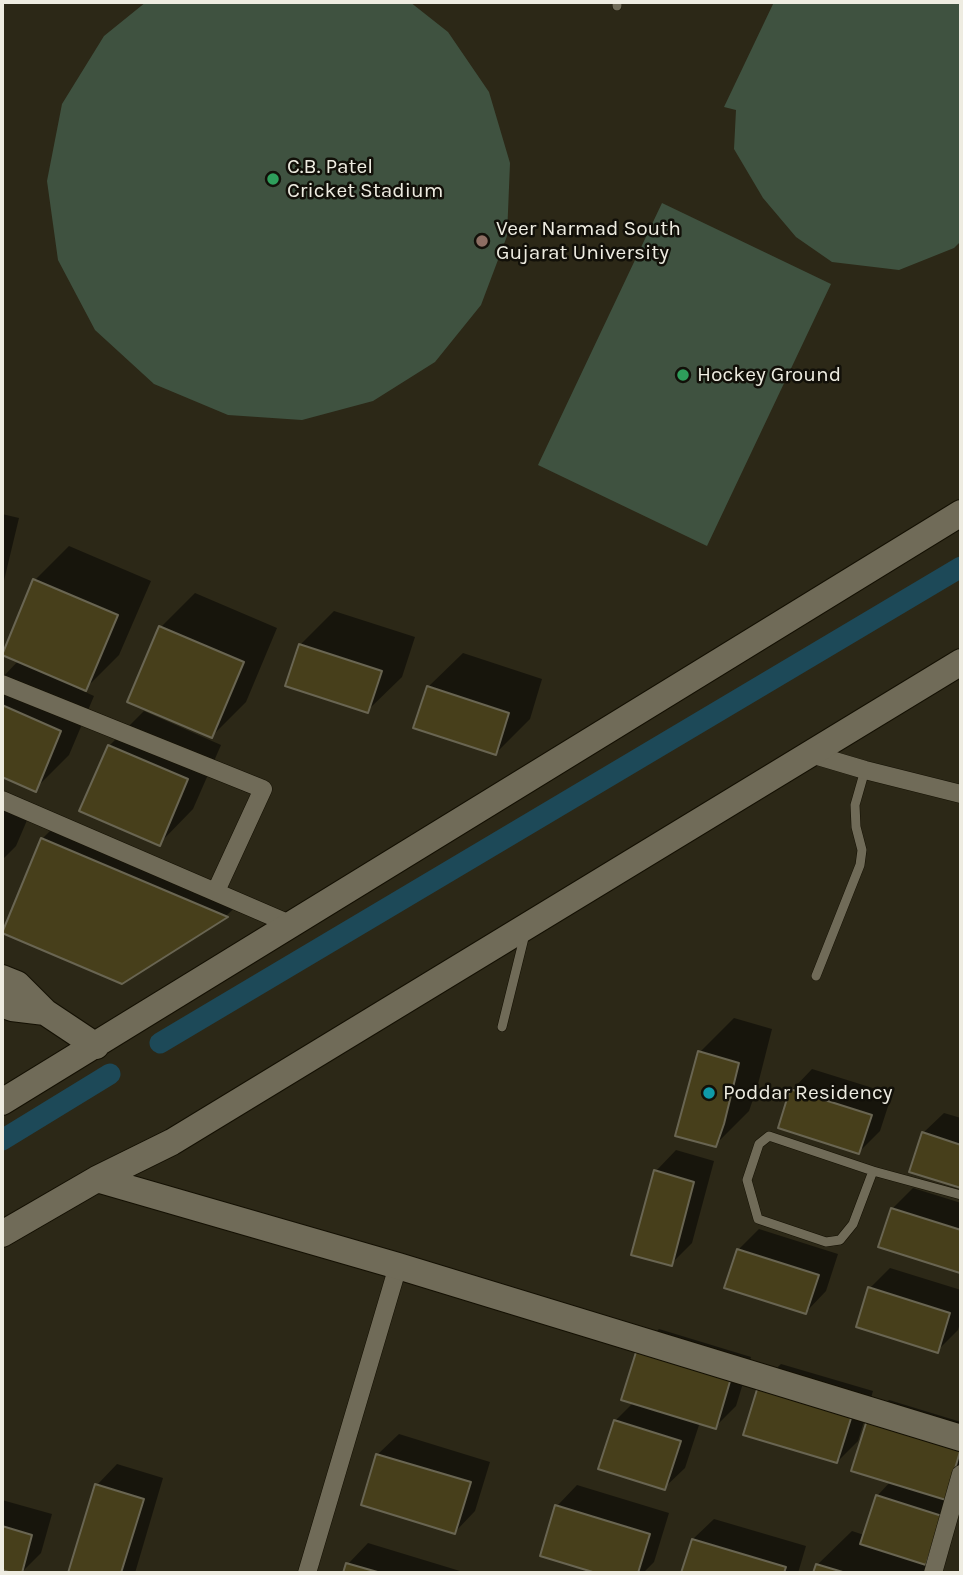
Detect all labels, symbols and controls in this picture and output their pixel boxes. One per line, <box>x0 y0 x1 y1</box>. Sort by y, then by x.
place label: C.B. Patel Cricket Stadium <box>287 154 443 204</box>
marker: C.B. Patel Cricket Stadium <box>265 171 281 187</box>
place label: Veer Narmad South Gujarat University <box>496 216 681 266</box>
marker: Veer Narmad South Gujarat University <box>474 233 490 249</box>
place label: Hockey Ground <box>697 362 841 388</box>
marker: Hockey Ground <box>675 367 691 383</box>
place label: Poddar Residency <box>723 1080 893 1106</box>
marker: Poddar Residency <box>701 1085 717 1101</box>

